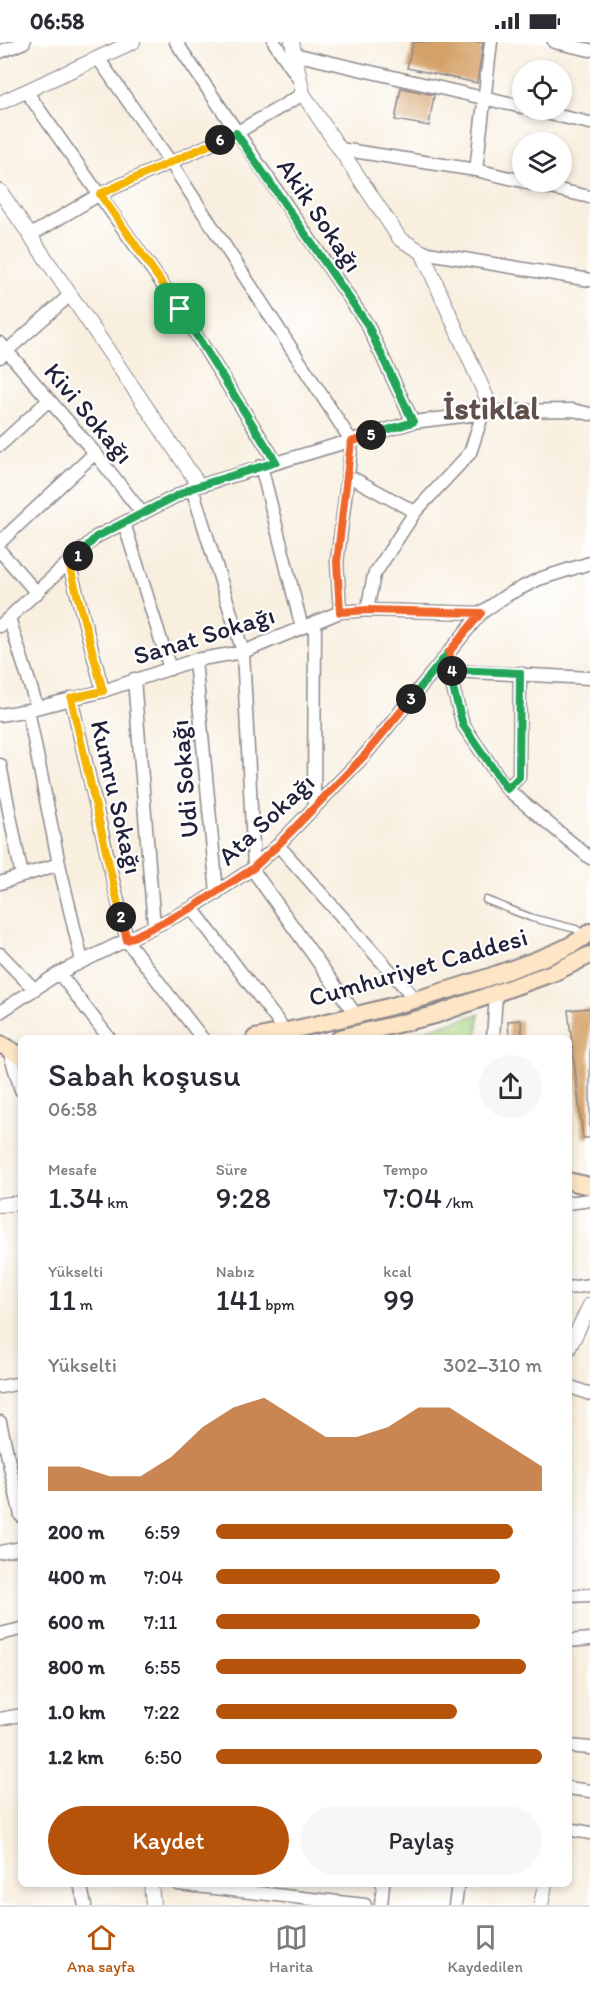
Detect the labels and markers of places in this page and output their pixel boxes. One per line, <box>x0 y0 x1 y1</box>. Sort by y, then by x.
pin: 6 <box>205 125 235 155</box>
pin <box>154 283 205 334</box>
pin: 5 <box>356 420 386 450</box>
pin: 1 <box>63 541 93 571</box>
pin: 4 <box>437 656 467 686</box>
pin: 3 <box>396 684 426 714</box>
pin: 2 <box>106 902 136 932</box>

